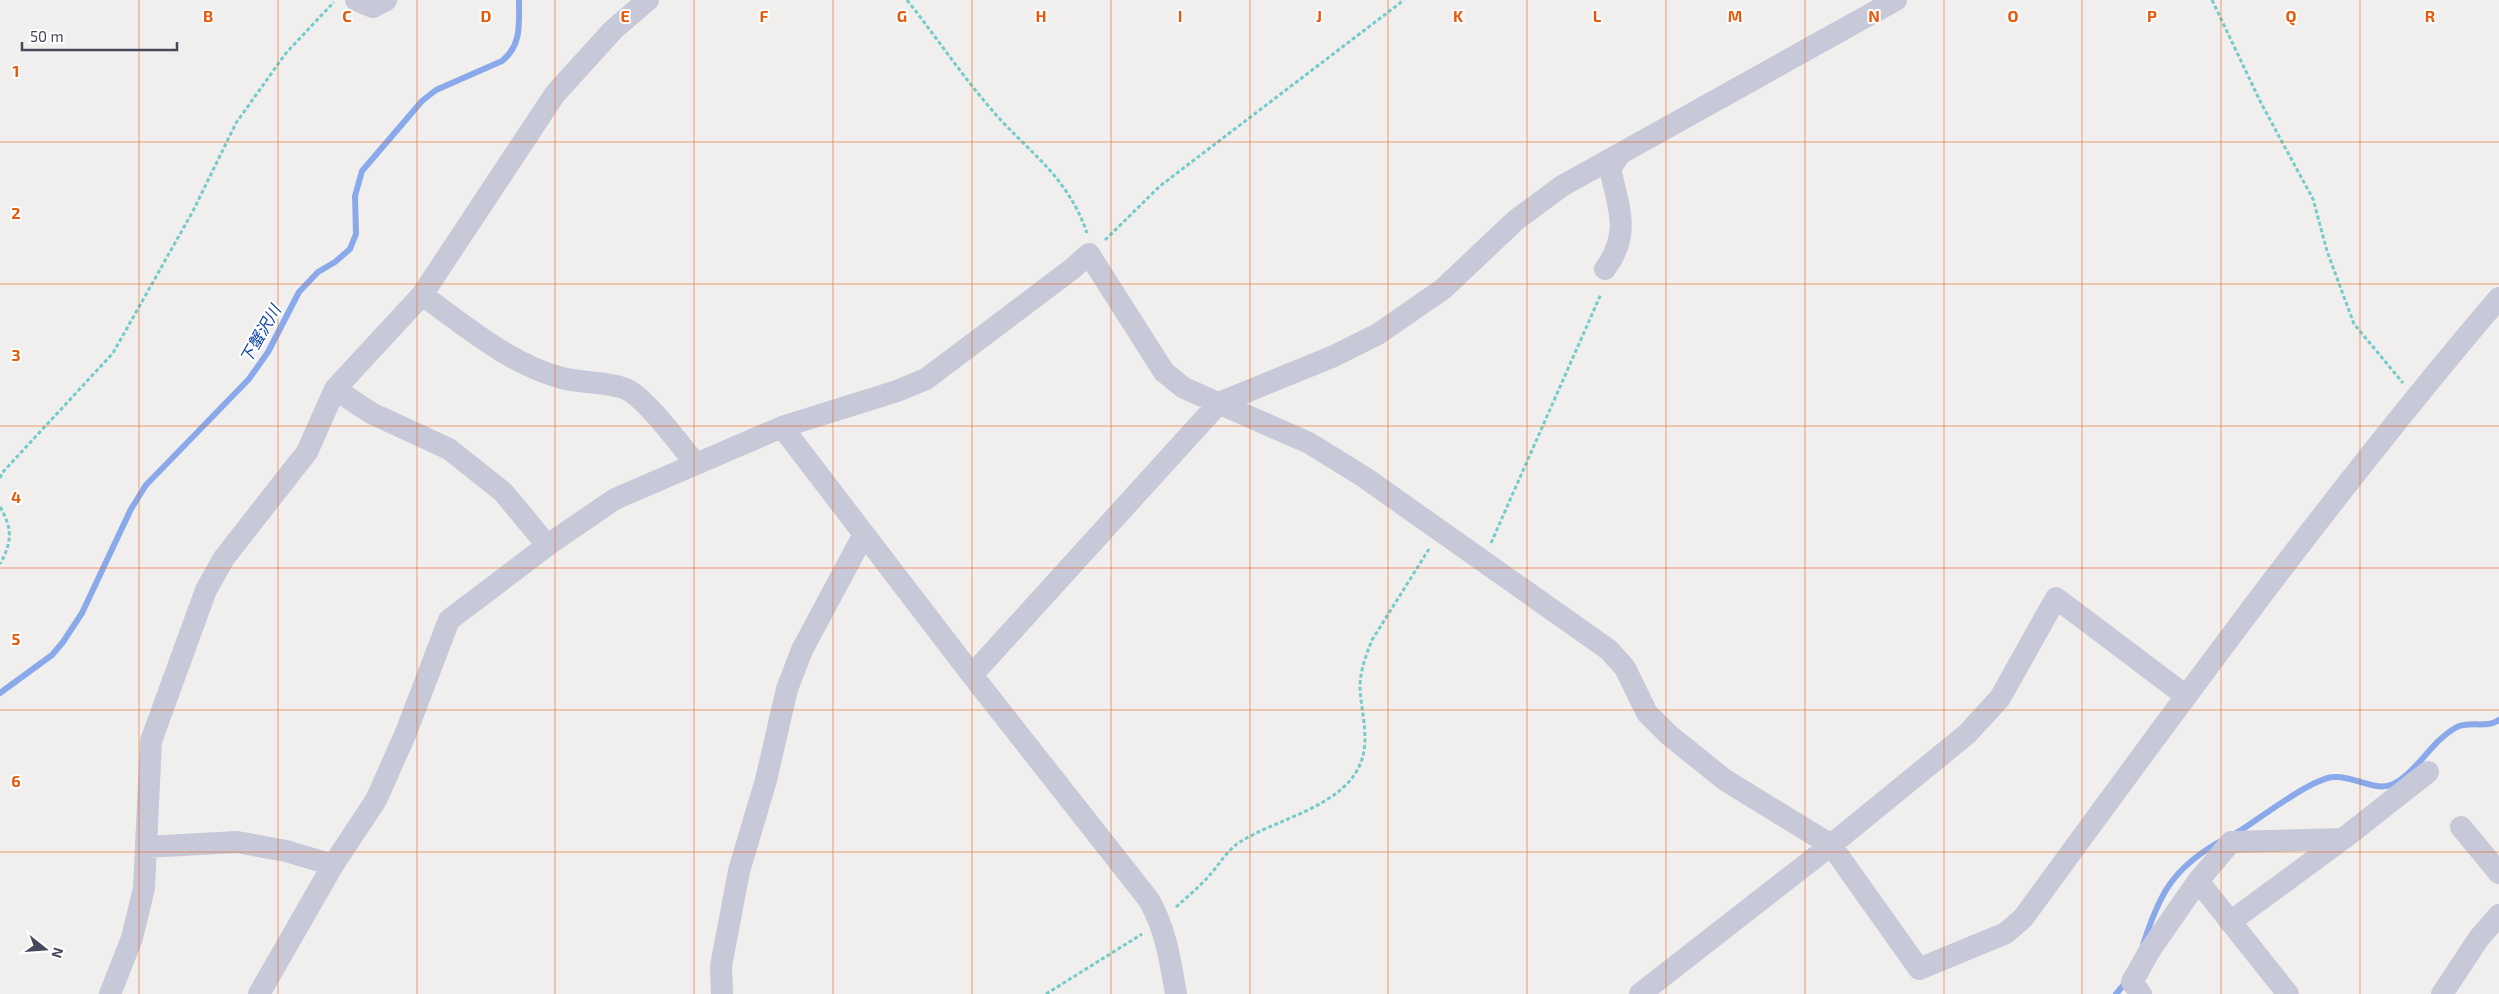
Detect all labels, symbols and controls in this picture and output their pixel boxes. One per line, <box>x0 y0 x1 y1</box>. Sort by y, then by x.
text: B <box>203 6 213 25</box>
text: C <box>342 6 352 25</box>
text: D <box>481 6 492 25</box>
text: E <box>620 6 630 25</box>
text: F <box>760 6 769 25</box>
text: G <box>897 6 907 25</box>
text: H <box>1035 6 1047 25</box>
text: I <box>1178 6 1182 25</box>
text: J <box>1316 6 1322 25</box>
text: K <box>1453 6 1464 25</box>
text: L <box>1593 6 1602 25</box>
text: M <box>1728 6 1742 25</box>
text: N <box>1868 6 1880 25</box>
text: O <box>2007 6 2019 25</box>
text: P <box>2147 6 2157 25</box>
text: Q <box>2285 6 2297 26</box>
text: R <box>2425 6 2435 25</box>
scale bar <box>22 20 178 52</box>
text: 50 m <box>30 27 64 45</box>
text: 1 <box>13 61 19 80</box>
text: 2 <box>11 203 21 222</box>
water label: 下蟹沢川 <box>235 300 285 366</box>
text: 3 <box>11 345 21 364</box>
text: 4 <box>11 487 21 506</box>
text: 5 <box>12 629 21 648</box>
text: 6 <box>11 771 21 790</box>
north arrow <box>20 924 70 974</box>
text: N <box>48 946 68 960</box>

